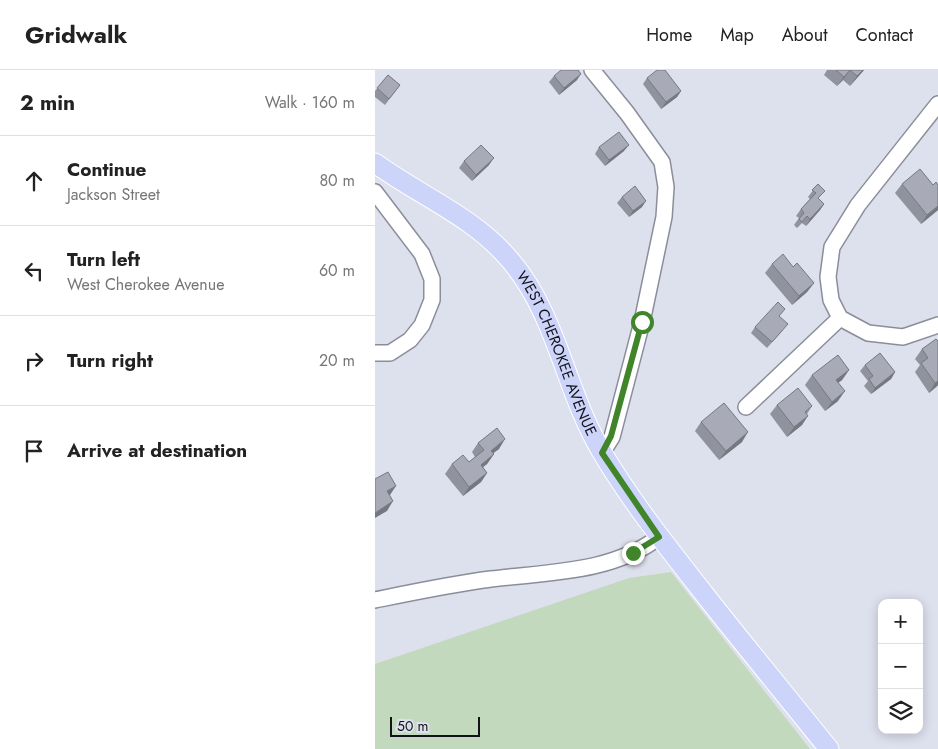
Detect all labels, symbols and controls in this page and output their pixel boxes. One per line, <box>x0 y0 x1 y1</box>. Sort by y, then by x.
text: Gridwalk <box>25 17 127 52</box>
text: Home <box>646 22 692 48</box>
text: Map <box>720 22 754 48</box>
text: About <box>782 22 827 48</box>
text: Contact <box>855 22 913 48</box>
text: 2 min <box>20 88 75 118</box>
text: Walk · 160 m <box>265 91 355 114</box>
text: Continue <box>67 156 146 183</box>
icon: ahead <box>20 167 48 195</box>
text: 80 m <box>319 169 355 192</box>
text: Jackson Street <box>67 183 160 206</box>
text: Turn left <box>67 246 140 273</box>
icon: left <box>20 257 48 285</box>
text: 60 m <box>319 259 355 282</box>
street label: WEST CHEROKEE AVENUE <box>511 267 602 440</box>
text: West Cherokee Avenue <box>67 273 224 296</box>
route start <box>631 311 654 334</box>
icon: right <box>20 347 48 375</box>
text: Turn right <box>67 347 153 374</box>
text: 20 m <box>319 349 355 372</box>
icon: arrive <box>20 437 48 465</box>
text: Arrive at destination <box>67 437 247 464</box>
route end <box>622 542 645 565</box>
map controls <box>878 599 923 734</box>
button: + <box>878 599 923 644</box>
button: − <box>878 644 923 689</box>
button: layers <box>878 689 923 734</box>
scale bar <box>390 714 480 737</box>
text: 50 m <box>397 716 428 736</box>

